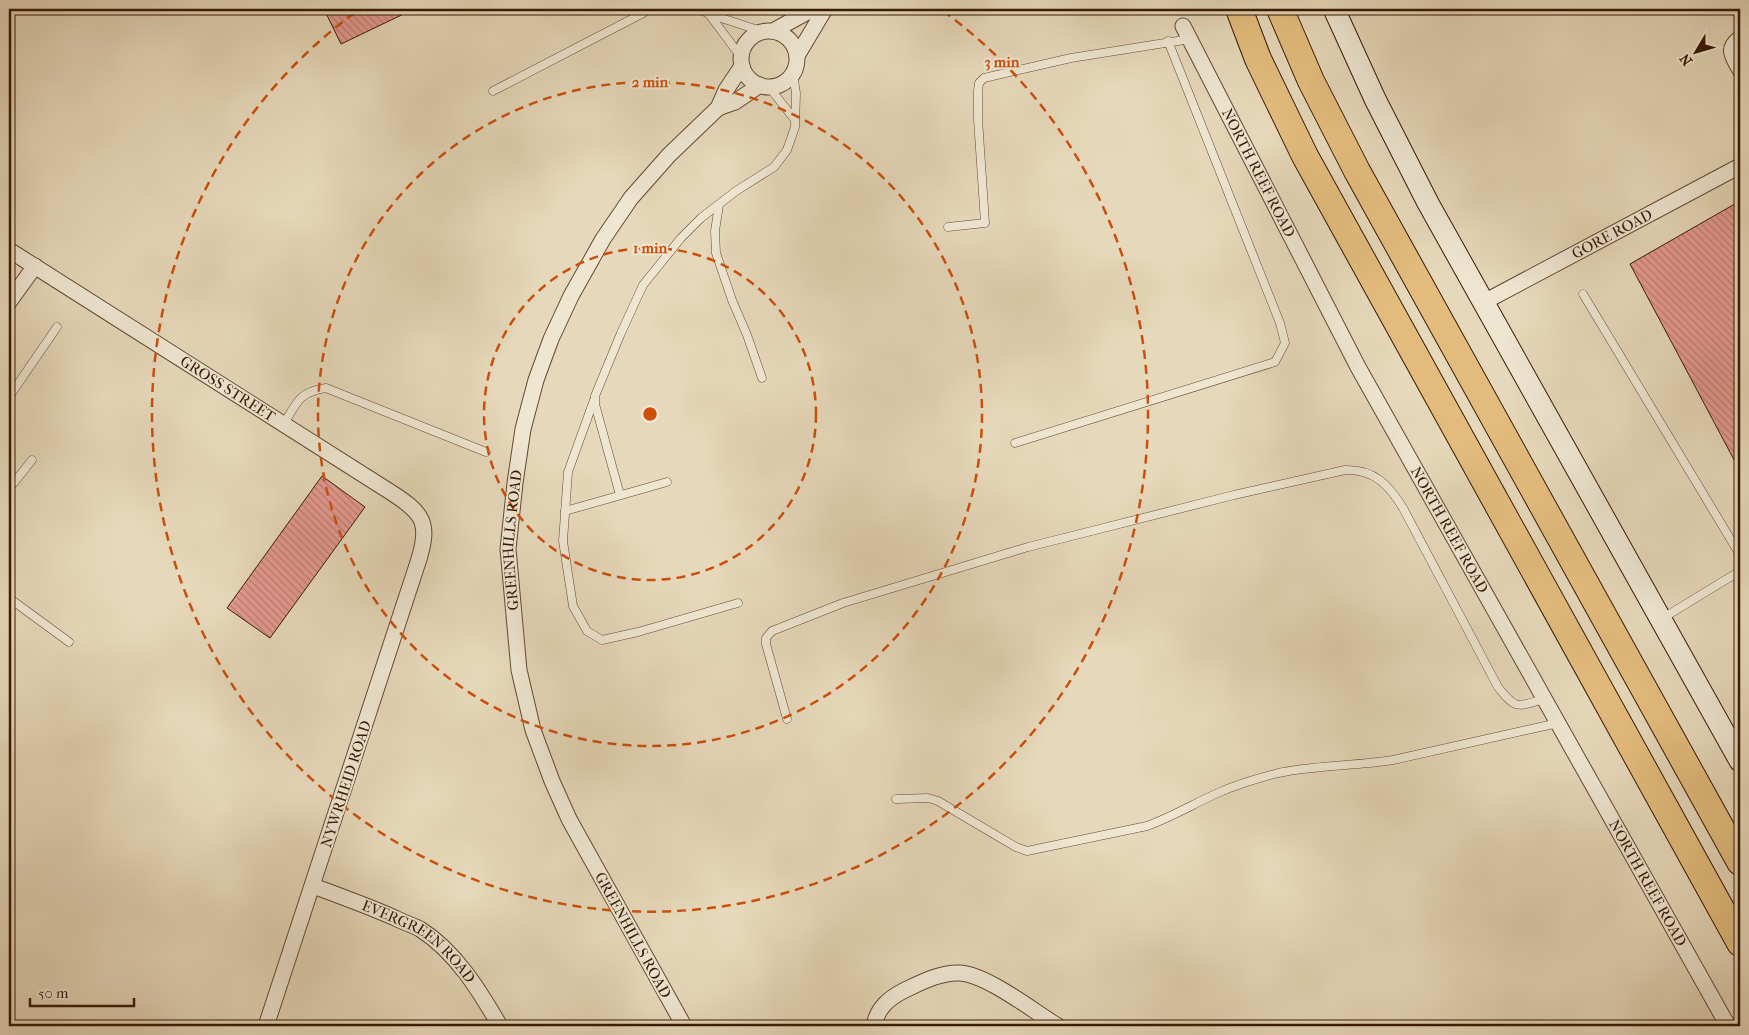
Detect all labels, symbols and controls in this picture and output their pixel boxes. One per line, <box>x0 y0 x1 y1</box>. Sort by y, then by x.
north arrow <box>1672 28 1722 78</box>
text: N <box>1676 50 1696 69</box>
text: 3 min <box>985 53 1020 71</box>
text: 2 min <box>632 73 669 91</box>
street label: NORTH REEF ROAD <box>1218 105 1299 240</box>
street label: GORE ROAD <box>1569 205 1656 263</box>
text: 1 min <box>633 239 667 257</box>
street label: GROSS STREET <box>177 352 279 426</box>
centre of rings <box>641 405 659 423</box>
street label: NORTH REEF ROAD <box>1407 463 1492 596</box>
street label: GREENHILLS ROAD <box>499 469 526 611</box>
street label: NYWRHEID ROAD <box>317 718 375 850</box>
street label: NORTH REEF ROAD <box>1605 817 1690 949</box>
street label: GREENHILLS ROAD <box>591 869 675 1001</box>
street label: EVERGREEN ROAD <box>359 896 479 986</box>
scale bar <box>30 975 134 1007</box>
text: 50 m <box>38 984 69 1002</box>

